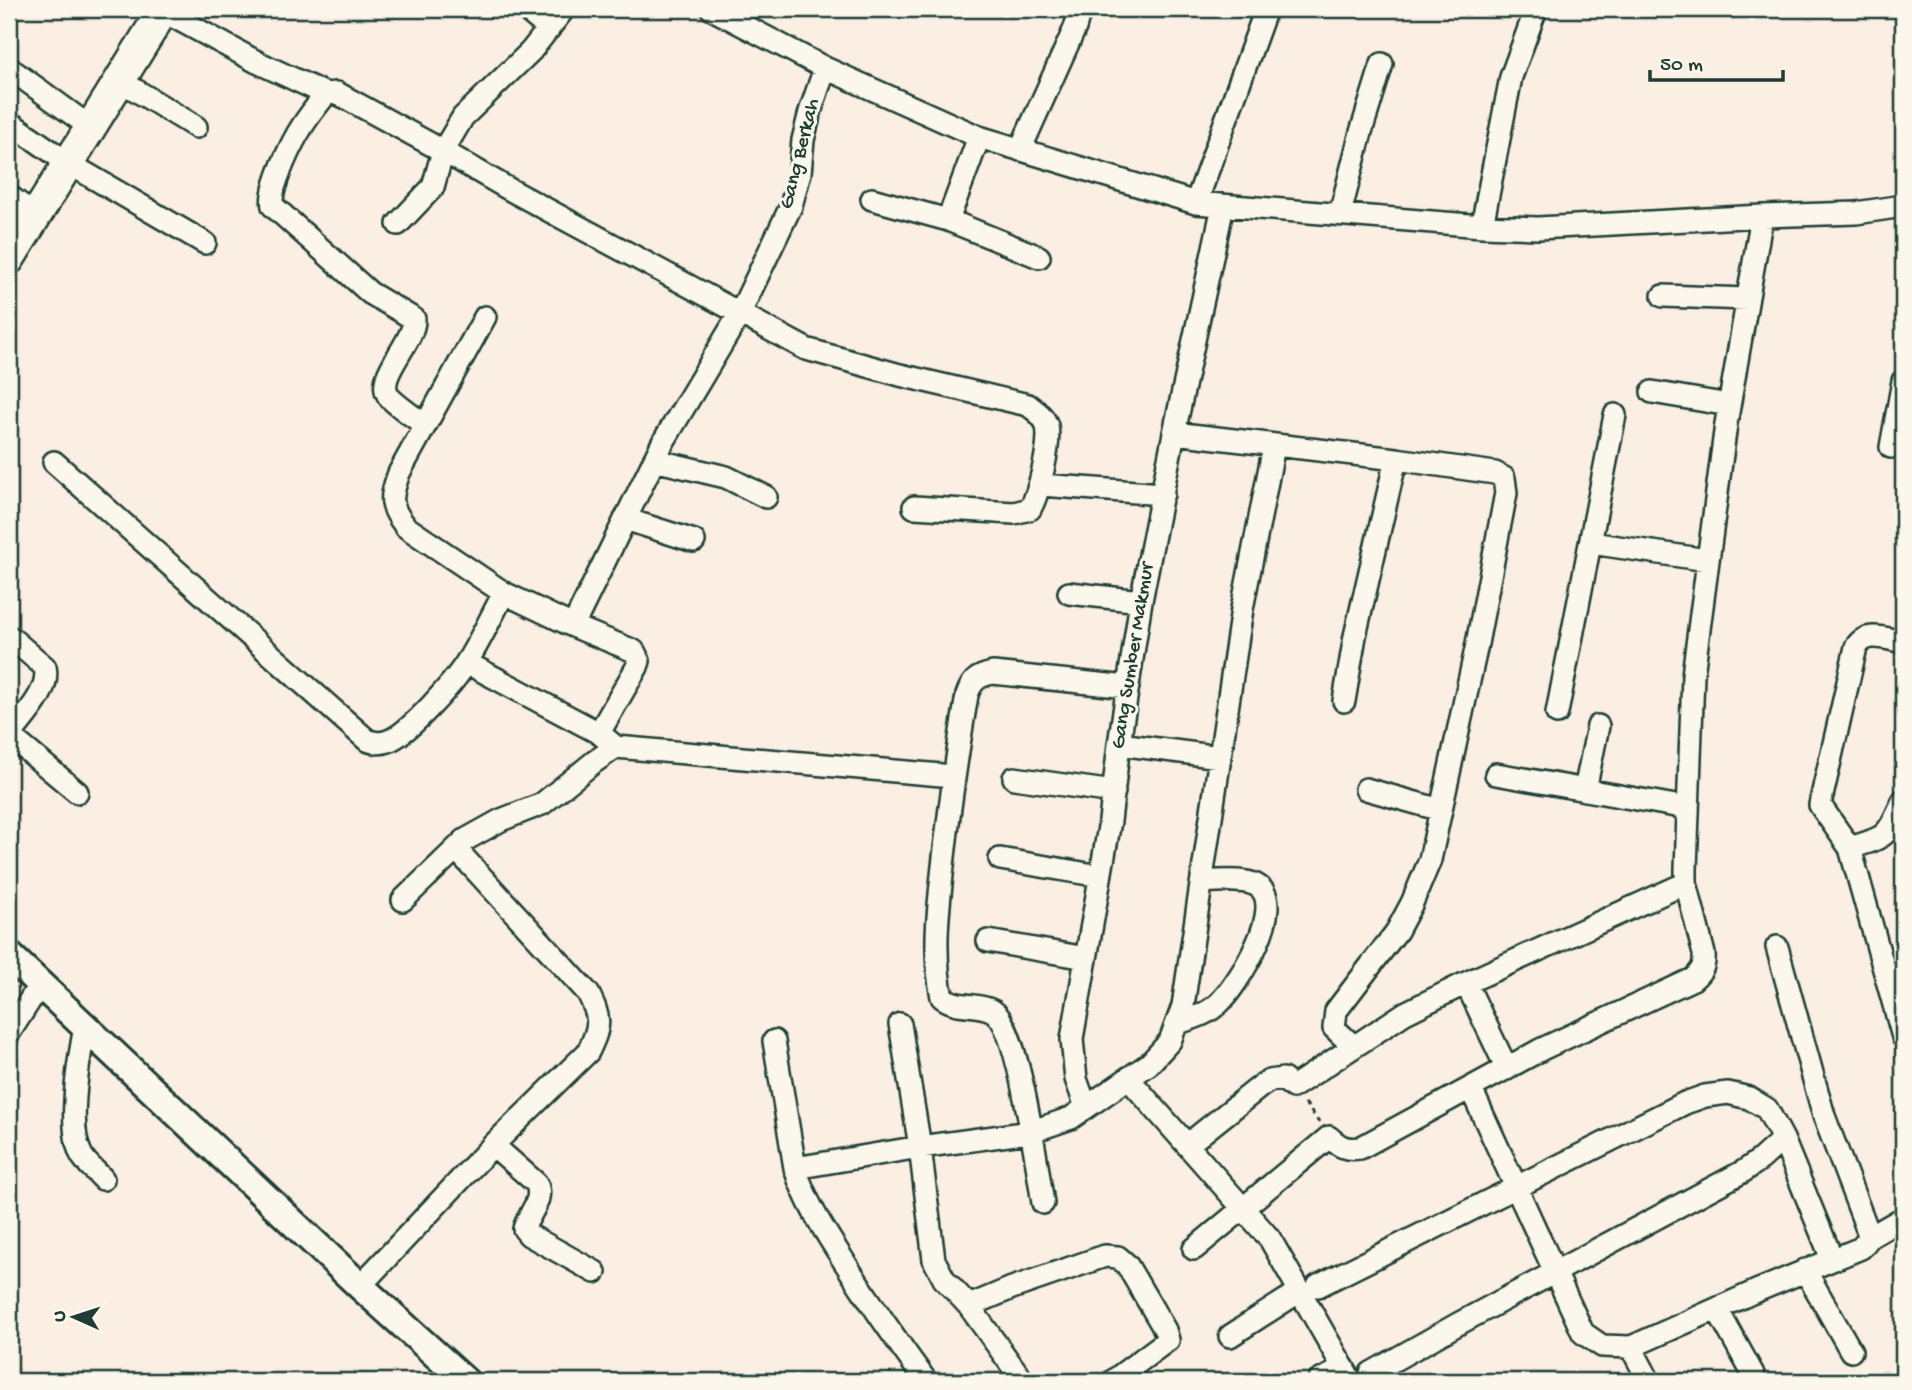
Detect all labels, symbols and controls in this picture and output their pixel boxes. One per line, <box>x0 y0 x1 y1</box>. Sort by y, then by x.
scale bar <box>1650 38 1783 82</box>
text: 50 m <box>1660 54 1703 79</box>
street label: Gang Berkah <box>775 96 827 212</box>
street label: Gang Sumber Makmur <box>1107 559 1161 751</box>
north arrow <box>38 1282 108 1352</box>
text: U <box>49 1310 72 1322</box>

